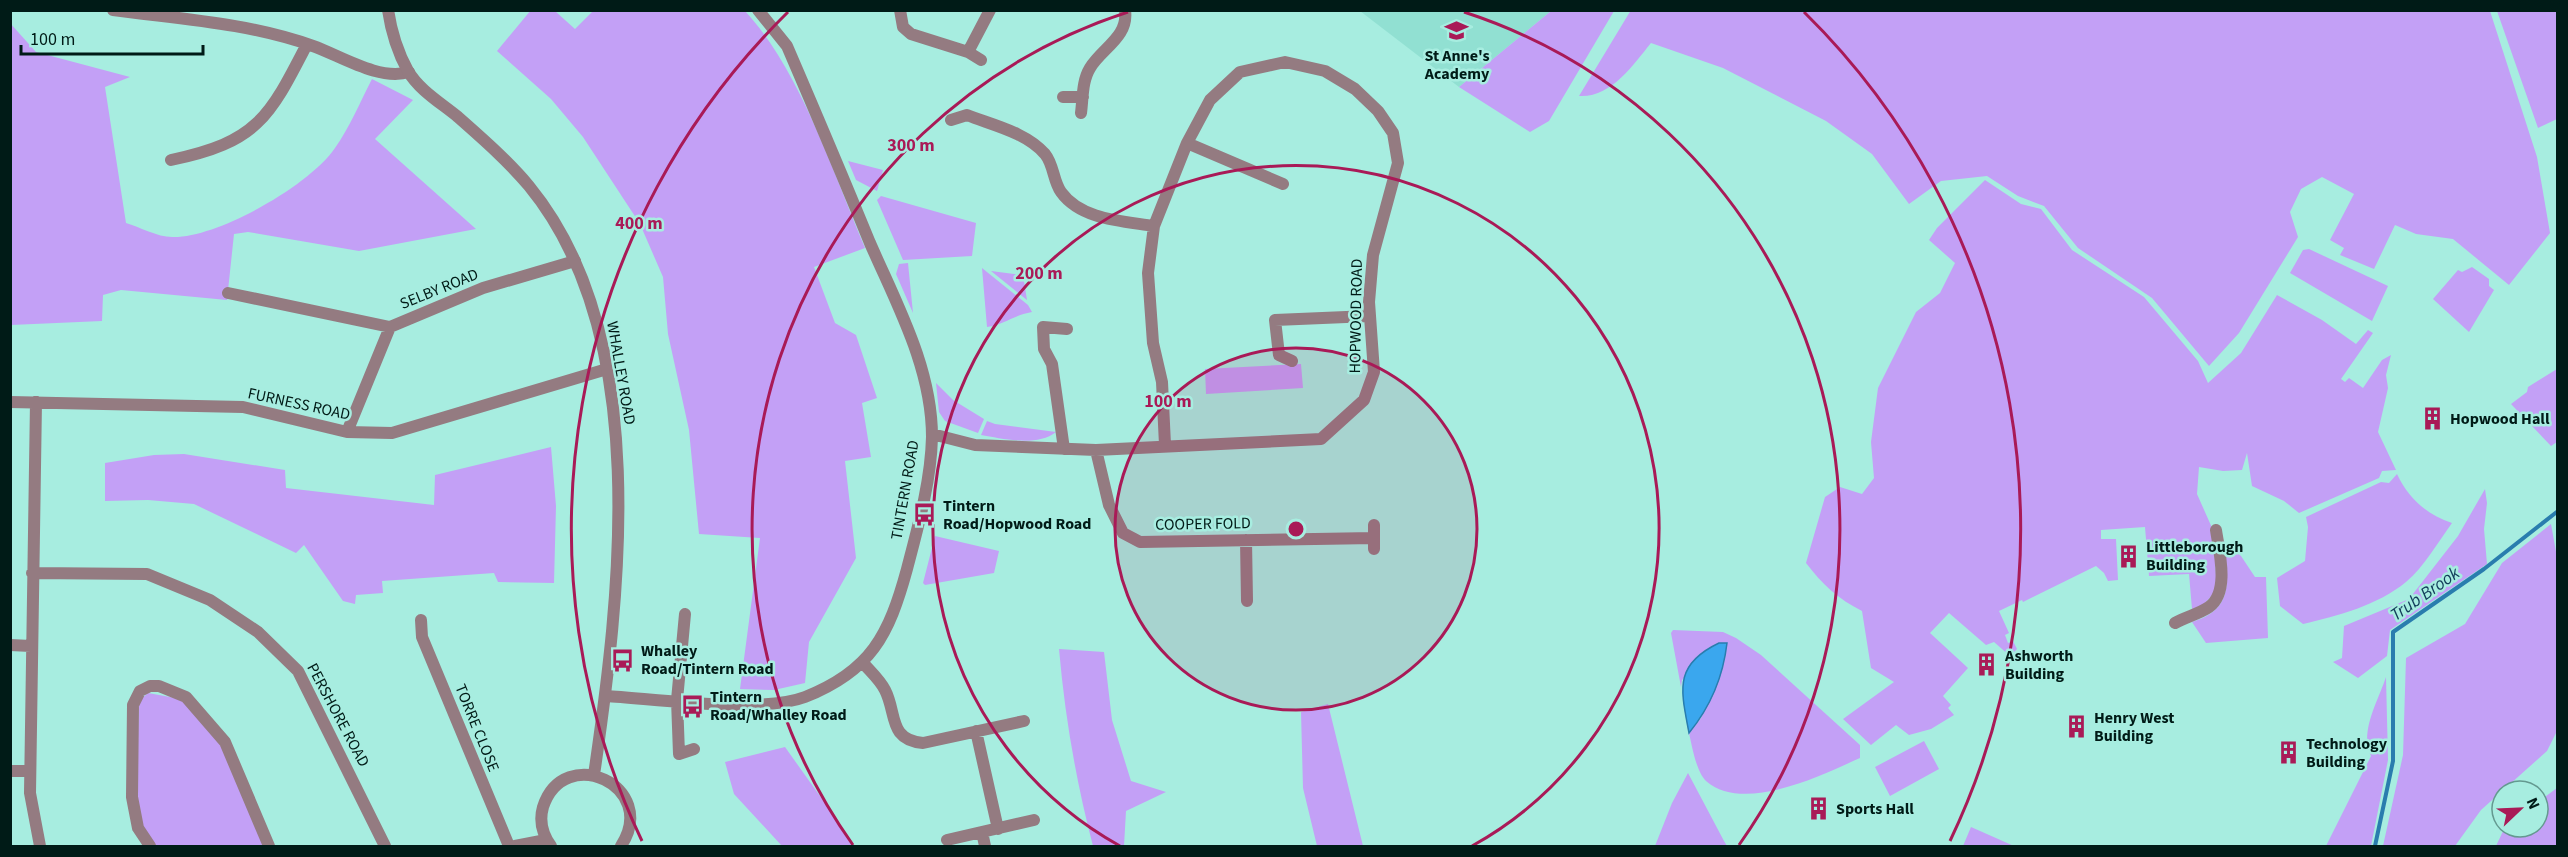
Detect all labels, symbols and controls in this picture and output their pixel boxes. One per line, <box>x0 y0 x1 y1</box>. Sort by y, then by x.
scale bar <box>21 18 202 56</box>
school or university icon: St Anne's Academy <box>1444 18 1470 44</box>
text: 100 m <box>30 27 75 52</box>
place label: St Anne's Academy <box>1424 45 1490 85</box>
text: 300 m <box>887 133 935 158</box>
text: 400 m <box>615 211 663 236</box>
street label: HOPWOOD ROAD <box>1344 258 1368 374</box>
text: 200 m <box>1015 261 1063 286</box>
street label: SELBY ROAD <box>396 263 482 315</box>
street label: WHALLEY ROAD <box>601 320 641 427</box>
street label: FURNESS ROAD <box>246 382 352 426</box>
text: 100 m <box>1144 389 1192 414</box>
building icon: Hopwood Hall <box>2419 406 2445 432</box>
place label: Hopwood Hall <box>2450 408 2550 430</box>
street label: TINTERN ROAD <box>885 438 925 542</box>
place label: Tintern Road/Hopwood Road <box>943 495 1091 535</box>
bus stop icon: Tintern Road/Hopwood Road <box>912 502 938 528</box>
street label: COOPER FOLD <box>1155 512 1251 536</box>
centre of rings <box>1286 519 1306 539</box>
place label: Littleborough Building <box>2146 536 2243 576</box>
building icon: Littleborough Building <box>2115 543 2141 569</box>
water label: Trub Brook <box>2385 561 2465 627</box>
place label: Whalley Road/Tintern Road <box>641 640 774 680</box>
place label: Ashworth Building <box>2004 645 2073 685</box>
bus stop icon: Whalley Road/Tintern Road <box>610 647 636 673</box>
building icon: Ashworth Building <box>1974 652 2000 678</box>
street label: PERSHORE ROAD <box>301 659 375 771</box>
street label: TORRE CLOSE <box>449 681 505 775</box>
place label: Tintern Road/Whalley Road <box>710 686 847 726</box>
bus stop icon: Tintern Road/Whalley Road <box>679 693 705 719</box>
place label: Henry West Building <box>2094 707 2174 747</box>
building icon: Henry West Building <box>2063 714 2089 740</box>
place label: Technology Building <box>2306 733 2388 773</box>
building icon: Technology Building <box>2275 740 2301 766</box>
north arrow <box>2490 779 2550 839</box>
text: N <box>2521 794 2545 813</box>
building icon: Sports Hall <box>1805 796 1831 822</box>
place label: Sports Hall <box>1836 798 1914 820</box>

